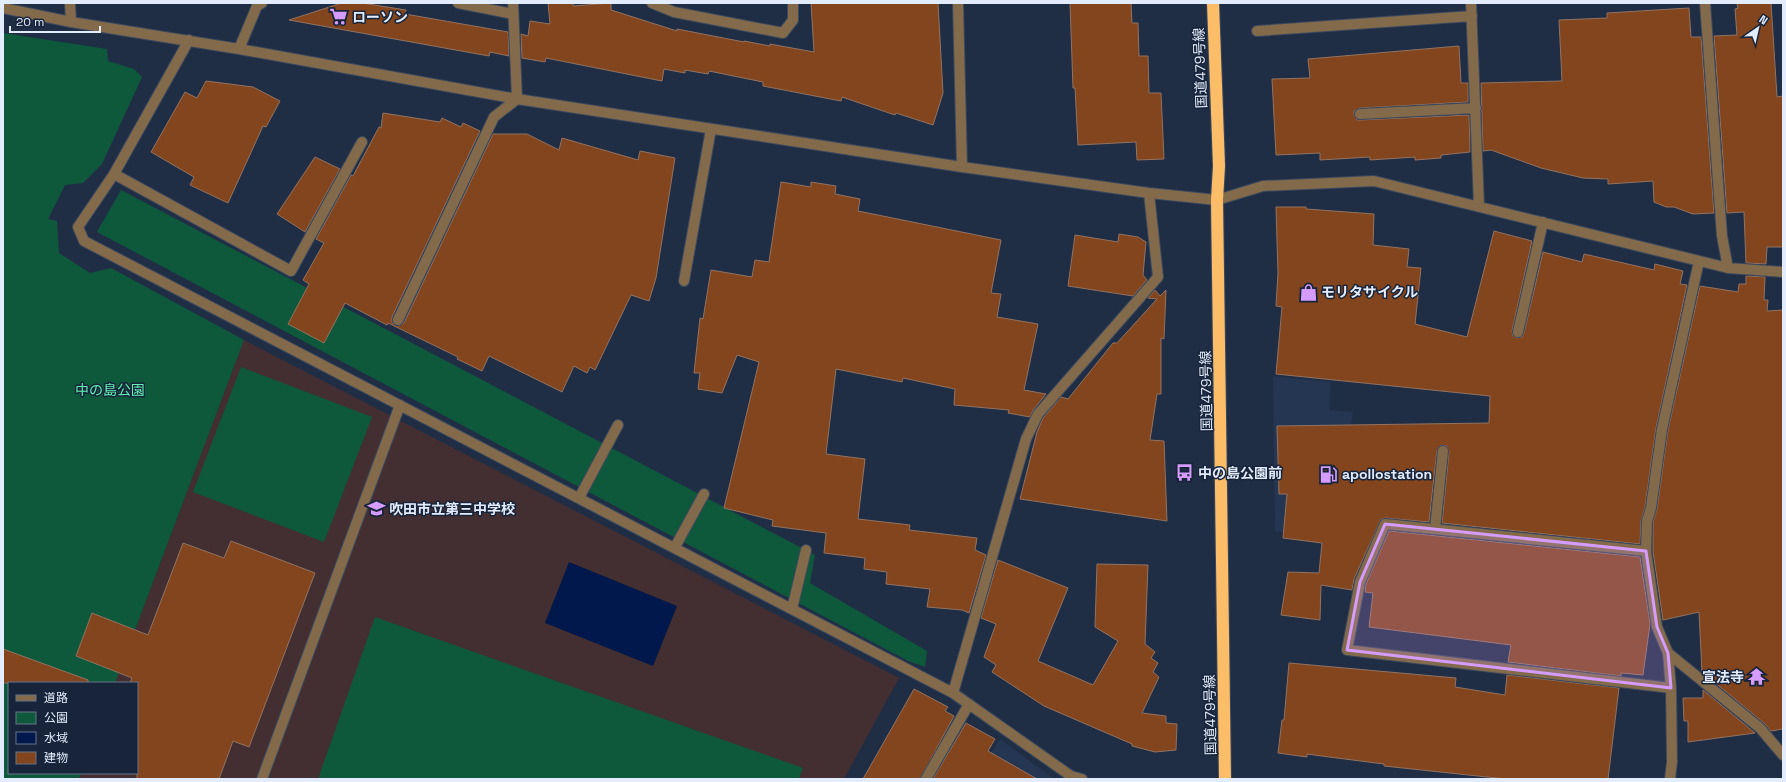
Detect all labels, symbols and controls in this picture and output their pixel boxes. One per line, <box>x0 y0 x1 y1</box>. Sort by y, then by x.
supermarket icon: ローソン <box>329 7 349 27</box>
scale bar <box>10 8 100 34</box>
place label: ローソン <box>352 8 408 26</box>
north arrow <box>1738 8 1778 48</box>
text: N <box>1757 12 1771 28</box>
text: 20 m <box>16 14 44 30</box>
street label: 国道479号線 <box>1190 27 1210 109</box>
shop icon: モリタサイクル <box>1298 282 1318 302</box>
place label: モリタサイクル <box>1321 283 1418 301</box>
street label: 国道479号線 <box>1196 350 1216 432</box>
park label: 中の島公園 <box>75 381 145 399</box>
bus stop icon: 中の島公園前 <box>1175 463 1195 483</box>
place label: 中の島公園前 <box>1198 464 1282 482</box>
fuel station icon: apollostation <box>1319 464 1339 484</box>
place label: apollostation <box>1342 465 1432 483</box>
school or university icon: 吹田市立第三中学校 <box>366 499 386 519</box>
place label: 吹田市立第三中学校 <box>389 500 515 518</box>
temple icon: 宣法寺 <box>1747 667 1767 687</box>
place label: 宣法寺 <box>1702 668 1744 686</box>
street label: 国道479号線 <box>1200 674 1220 756</box>
legend <box>8 682 138 774</box>
text: 道路 <box>44 690 68 706</box>
text: 公園 <box>44 710 68 726</box>
text: 水域 <box>44 730 68 746</box>
text: 建物 <box>44 750 68 766</box>

